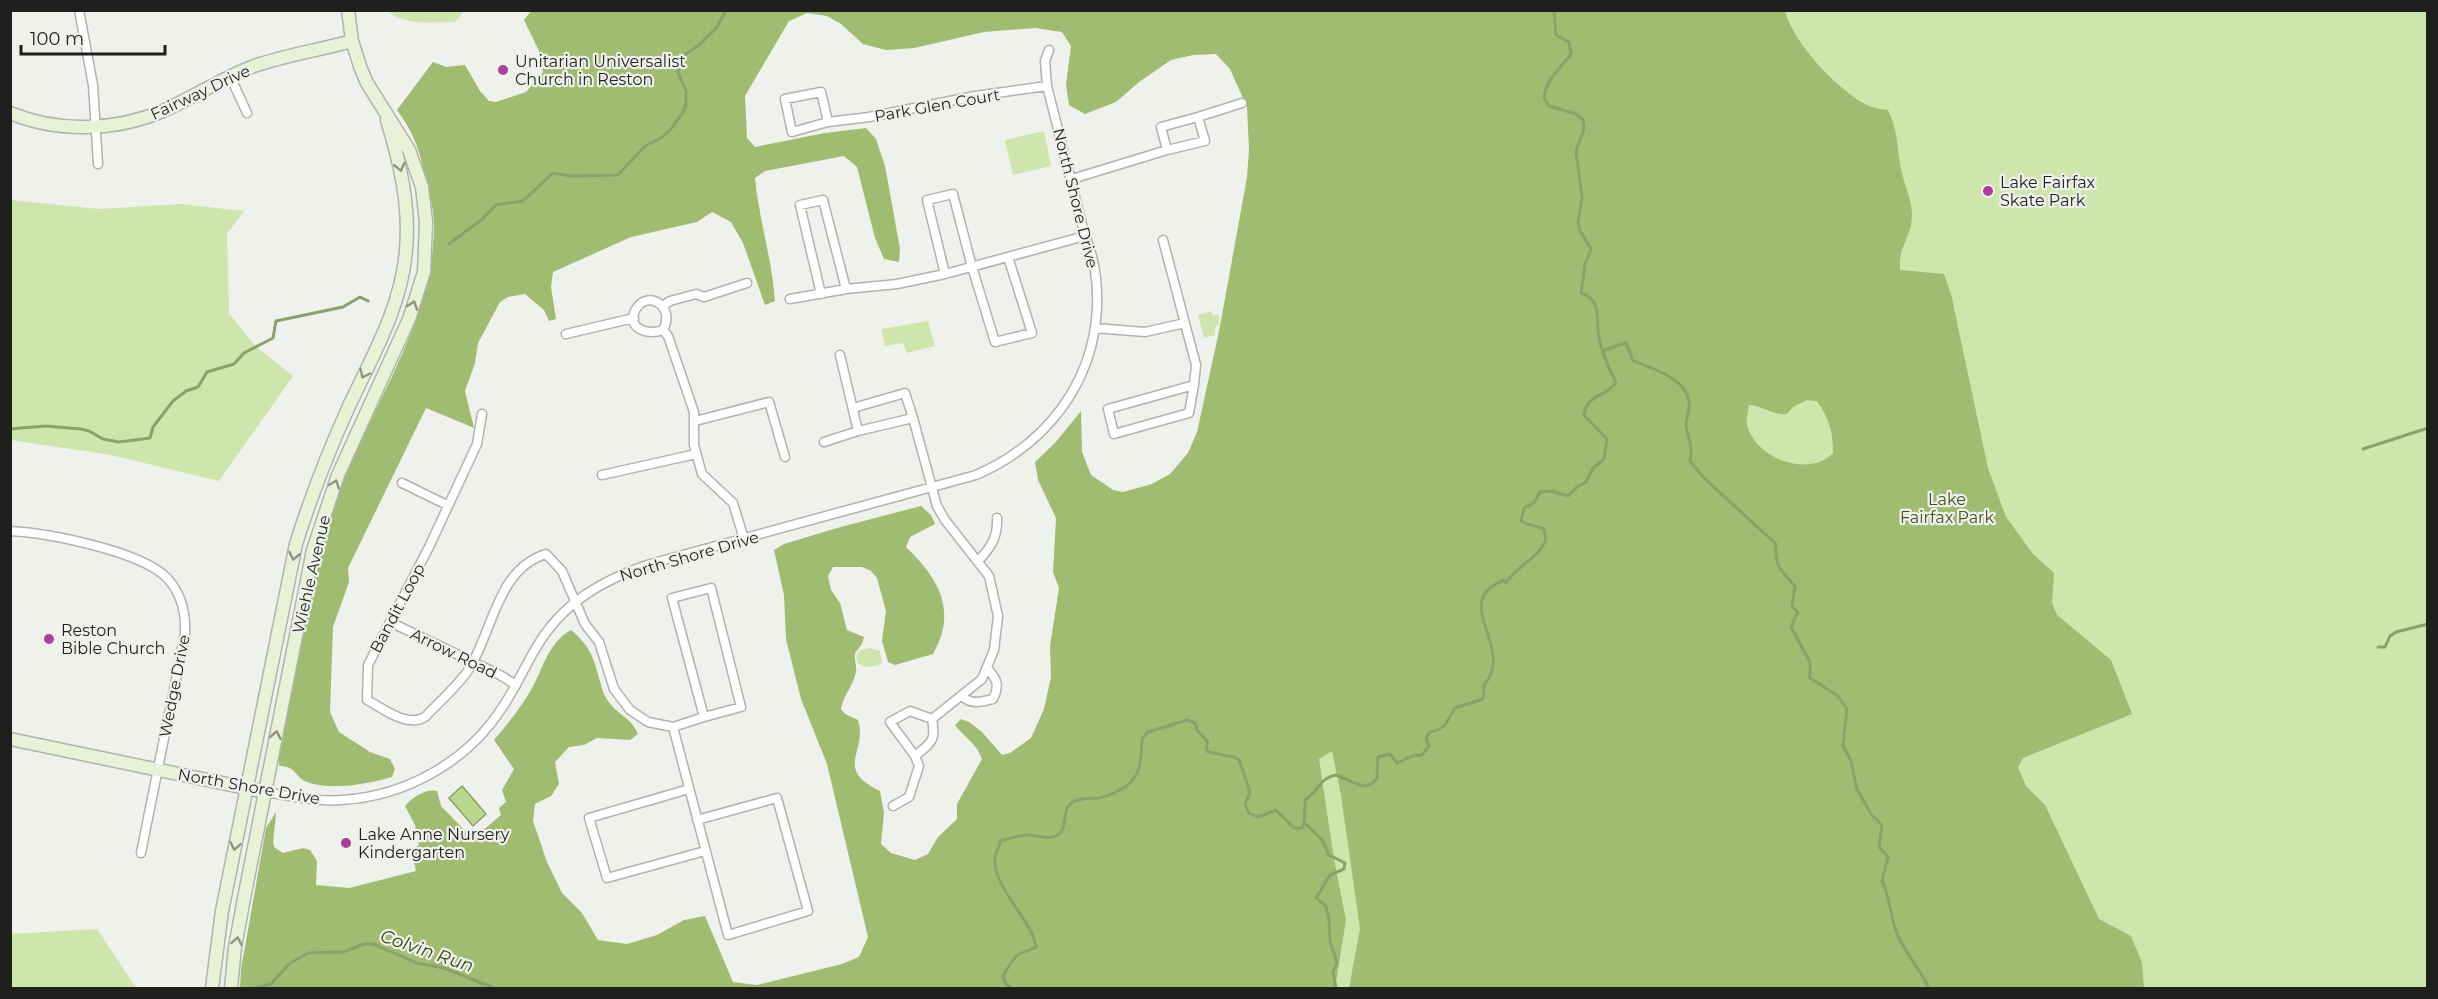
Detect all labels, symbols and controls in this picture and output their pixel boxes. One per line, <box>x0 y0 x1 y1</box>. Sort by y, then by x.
scale bar <box>21 18 165 56</box>
text: 100 m <box>30 28 84 50</box>
place label: Unitarian Universalist Church in Reston <box>515 52 686 89</box>
street label: Fairway Drive <box>147 61 253 124</box>
marker: Unitarian Universalist Church in Reston <box>496 63 510 77</box>
street label: Park Glen Court <box>873 85 1002 126</box>
street label: North Shore Drive <box>1049 126 1102 270</box>
one-way arrow <box>392 162 405 172</box>
place label: Lake Fairfax Skate Park <box>2000 173 2096 210</box>
marker: Lake Fairfax Skate Park <box>1981 184 1995 198</box>
one-way arrow <box>406 300 419 311</box>
one-way arrow <box>359 368 371 379</box>
one-way arrow <box>328 479 340 490</box>
park label: Lake Fairfax Park <box>1900 490 1994 527</box>
street label: Wiehle Avenue <box>289 513 334 635</box>
street label: North Shore Drive <box>617 528 761 585</box>
one-way arrow <box>288 551 301 561</box>
street label: Bandit Loop <box>366 560 429 656</box>
place label: Reston Bible Church <box>61 621 165 658</box>
street label: Arrow Road <box>407 624 500 683</box>
marker: Reston Bible Church <box>42 632 56 646</box>
street label: Wedge Drive <box>155 633 194 739</box>
one-way arrow <box>269 730 282 740</box>
street label: North Shore Drive <box>176 765 321 808</box>
place label: Lake Anne Nursery Kindergarten <box>358 825 510 862</box>
marker: Lake Anne Nursery Kindergarten <box>339 836 353 850</box>
one-way arrow <box>229 841 242 851</box>
water label: Colvin Run <box>377 925 477 977</box>
one-way arrow <box>230 936 242 945</box>

